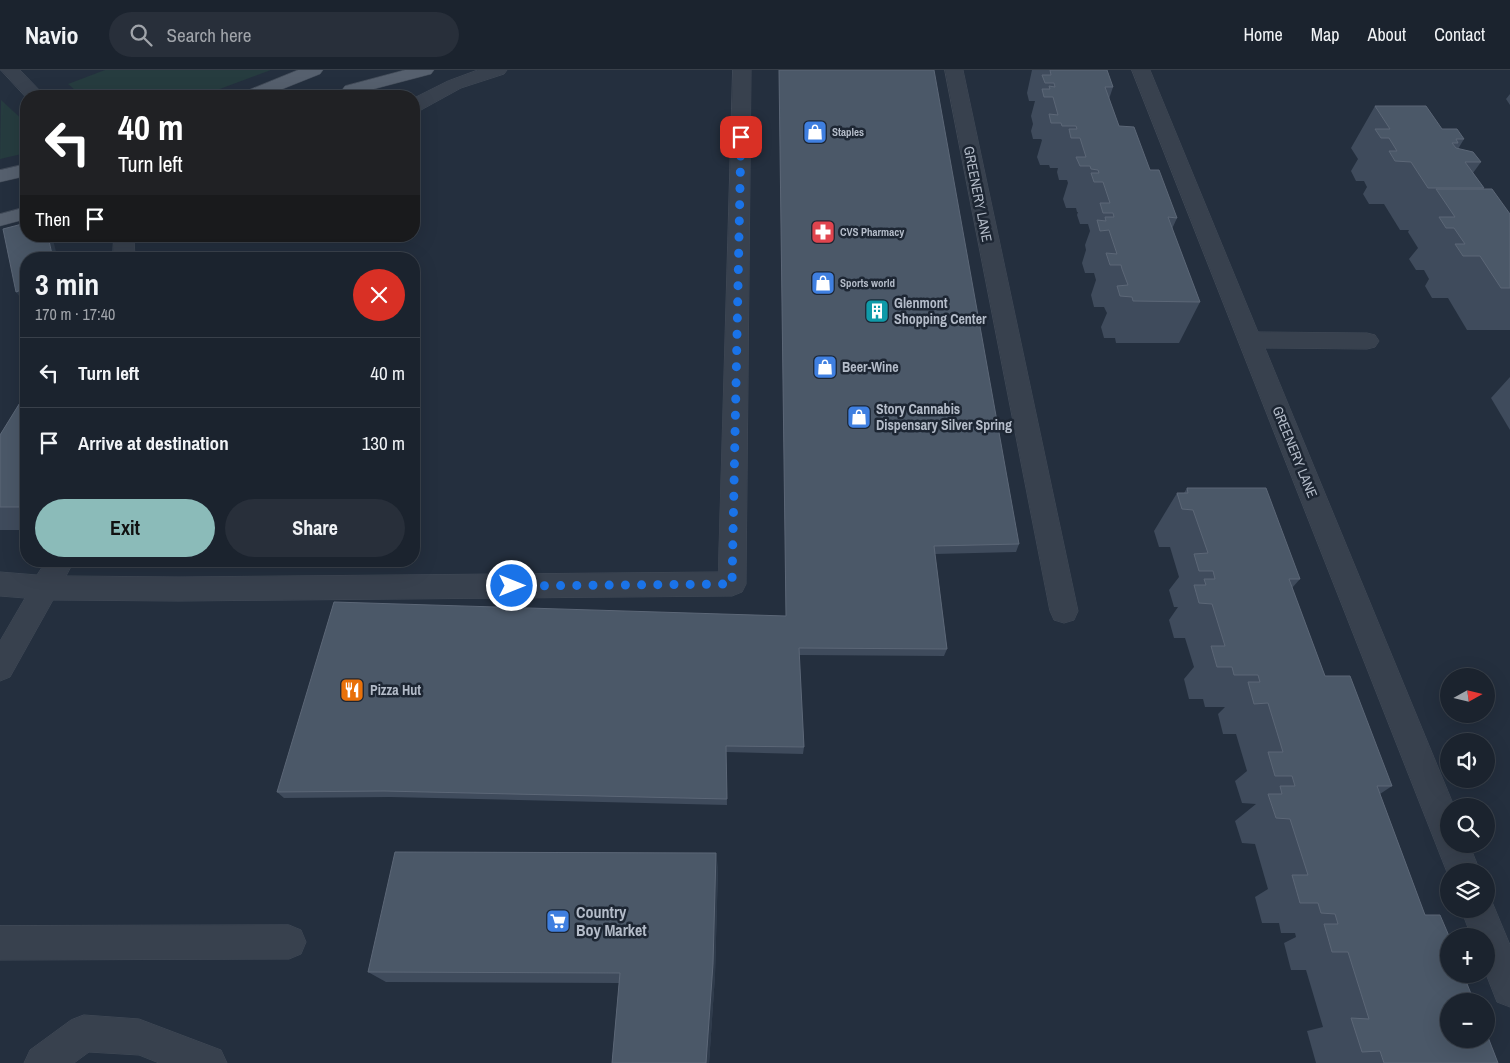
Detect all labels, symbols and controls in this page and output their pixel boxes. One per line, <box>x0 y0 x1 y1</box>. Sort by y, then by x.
search box <box>109 12 459 57</box>
text: Navio <box>25 19 79 51</box>
icon: search <box>127 21 155 49</box>
text: Search here <box>167 22 251 48</box>
text: Home <box>1243 22 1283 47</box>
text: Map <box>1311 22 1340 47</box>
text: About <box>1368 22 1406 47</box>
text: Contact <box>1434 22 1485 47</box>
text: 40 m <box>118 104 183 151</box>
icon: left <box>35 110 100 175</box>
pin <box>720 116 762 158</box>
shop icon: Staples <box>802 119 828 145</box>
icon: arrive <box>727 123 755 151</box>
place label: Staples <box>832 125 864 139</box>
street label: GREENERY LANE <box>960 145 996 243</box>
text: Turn left <box>118 149 183 179</box>
icon: arrive <box>81 205 109 233</box>
text: Then <box>35 206 71 232</box>
pharmacy icon: CVS Pharmacy <box>810 219 836 245</box>
place label: CVS Pharmacy <box>840 225 904 239</box>
text: 3 min <box>35 264 99 304</box>
button: close <box>353 269 405 321</box>
shop icon: Sports world <box>810 270 836 296</box>
place label: Sports world <box>840 276 895 290</box>
place label: Glenmont Shopping Center <box>894 294 987 328</box>
building icon: Glenmont Shopping Center <box>864 298 890 324</box>
text: 170 m · 17:40 <box>35 303 115 325</box>
shop icon: Beer-Wine <box>812 354 838 380</box>
place label: Beer-Wine <box>842 358 899 376</box>
icon: left <box>35 359 63 387</box>
text: Turn left <box>78 360 139 386</box>
text: 40 m <box>370 360 405 386</box>
place label: Story Cannabis Dispensary Silver Spring <box>876 400 1012 434</box>
shop icon: Story Cannabis Dispensary Silver Spring <box>846 404 872 430</box>
street label: GREENERY LANE <box>1268 404 1322 500</box>
icon: arrive <box>35 429 63 457</box>
text: Arrive at destination <box>78 430 229 456</box>
text: 130 m <box>362 430 405 456</box>
button: Exit <box>35 499 215 557</box>
button: Share <box>225 499 405 557</box>
position arrow <box>485 559 537 611</box>
north arrow <box>1440 668 1495 722</box>
map controls <box>1440 668 1495 1048</box>
restaurant icon: Pizza Hut <box>339 677 365 703</box>
place label: Pizza Hut <box>370 681 421 699</box>
button: sound <box>1440 733 1495 788</box>
button: search <box>1440 798 1495 853</box>
button: layers <box>1440 863 1495 918</box>
place label: Country Boy Market <box>576 901 647 941</box>
supermarket icon: Country Boy Market <box>545 908 571 934</box>
button: + <box>1440 928 1495 983</box>
button: − <box>1440 993 1495 1048</box>

